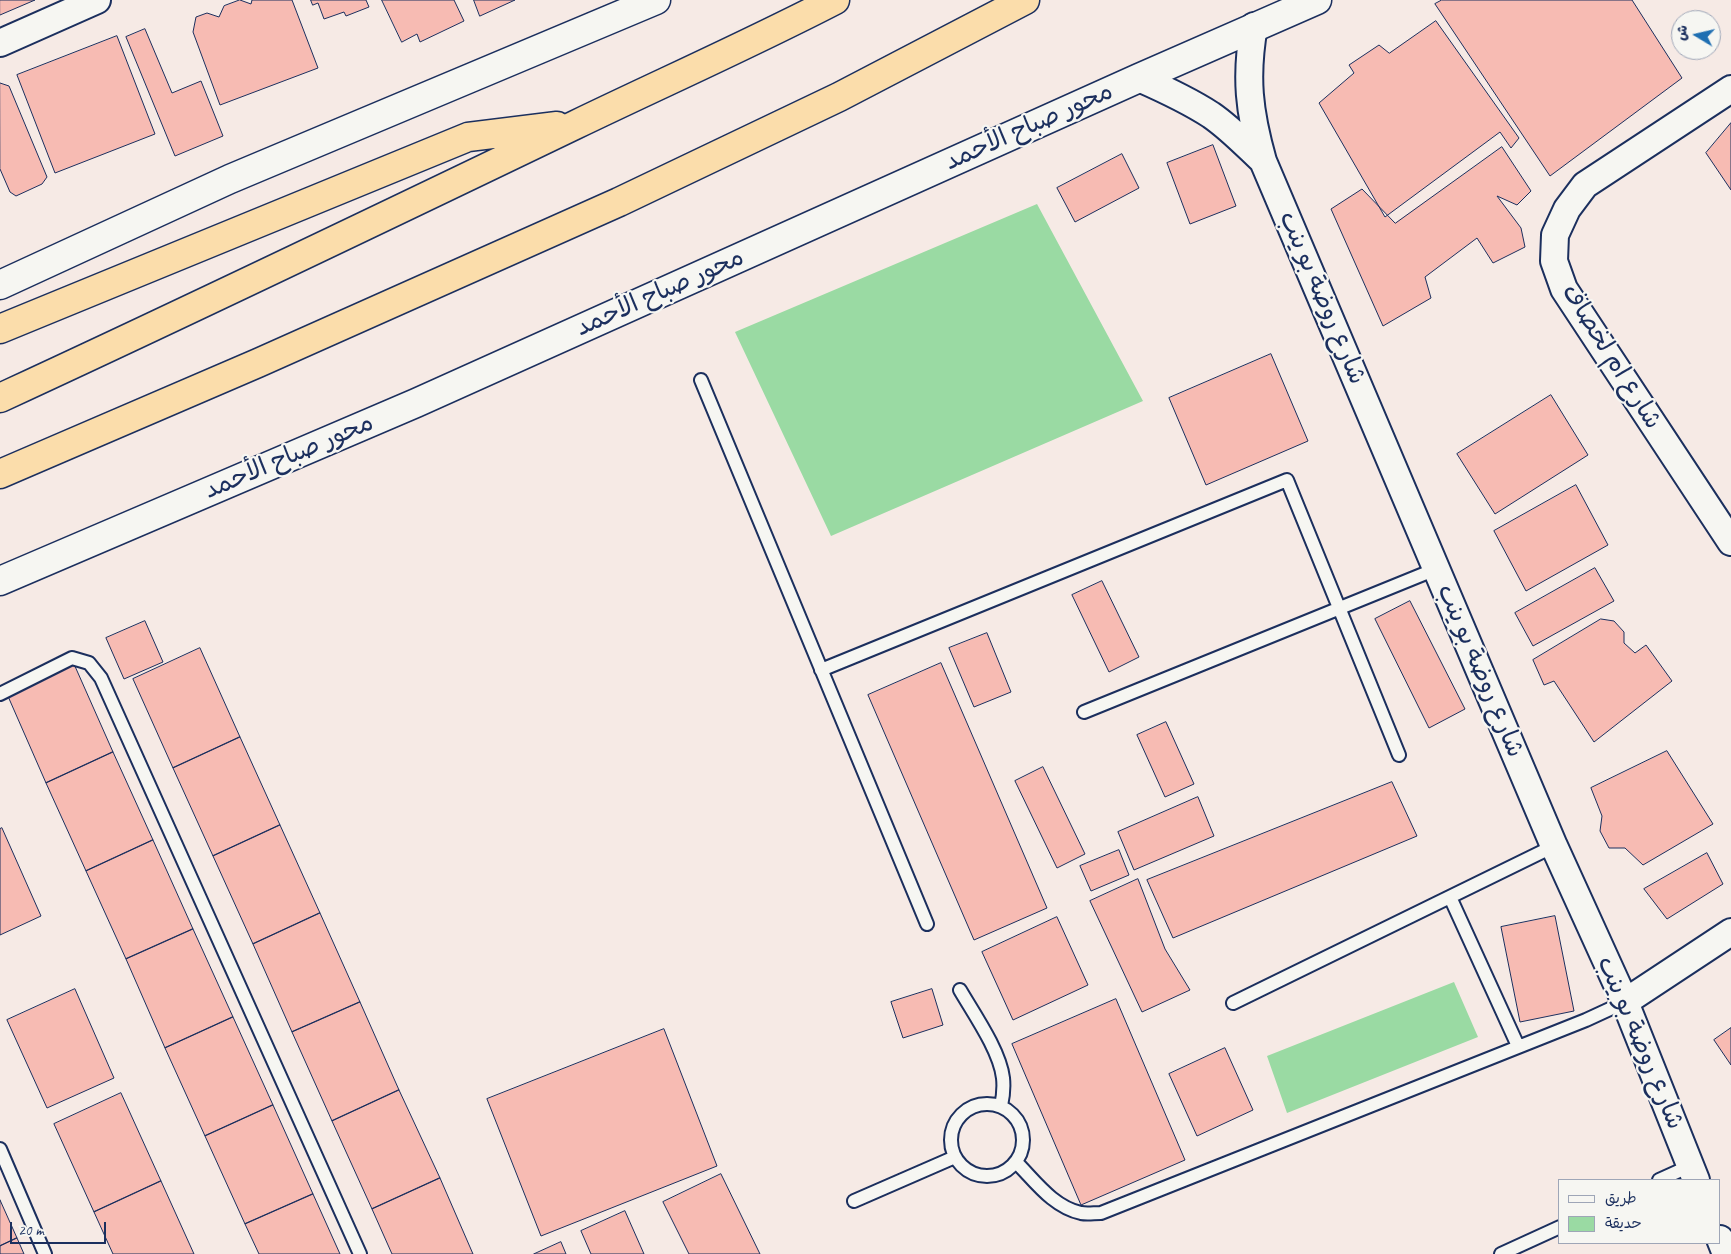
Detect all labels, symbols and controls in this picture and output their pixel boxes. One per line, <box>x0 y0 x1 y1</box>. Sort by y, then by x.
north arrow <box>1671 10 1721 60</box>
text: ش <box>1672 24 1691 42</box>
street label: محور صباح الأحمد <box>940 77 1118 177</box>
street label: شارع روضة بو ينب <box>1272 207 1372 389</box>
street label: محور صباح الأحمد <box>571 243 749 343</box>
street label: شارع ام لخصاف <box>1555 279 1667 435</box>
street label: محور صباح الأحمد <box>200 408 378 506</box>
street label: شارع روضة بو ينب <box>1430 580 1530 762</box>
street label: شارع روضة بو ينب <box>1590 952 1690 1134</box>
legend <box>1558 1179 1721 1244</box>
text: طريق <box>1605 1189 1637 1208</box>
scale bar <box>12 1212 109 1244</box>
text: حديقة <box>1605 1214 1642 1233</box>
text: 20 m <box>18 1221 44 1240</box>

